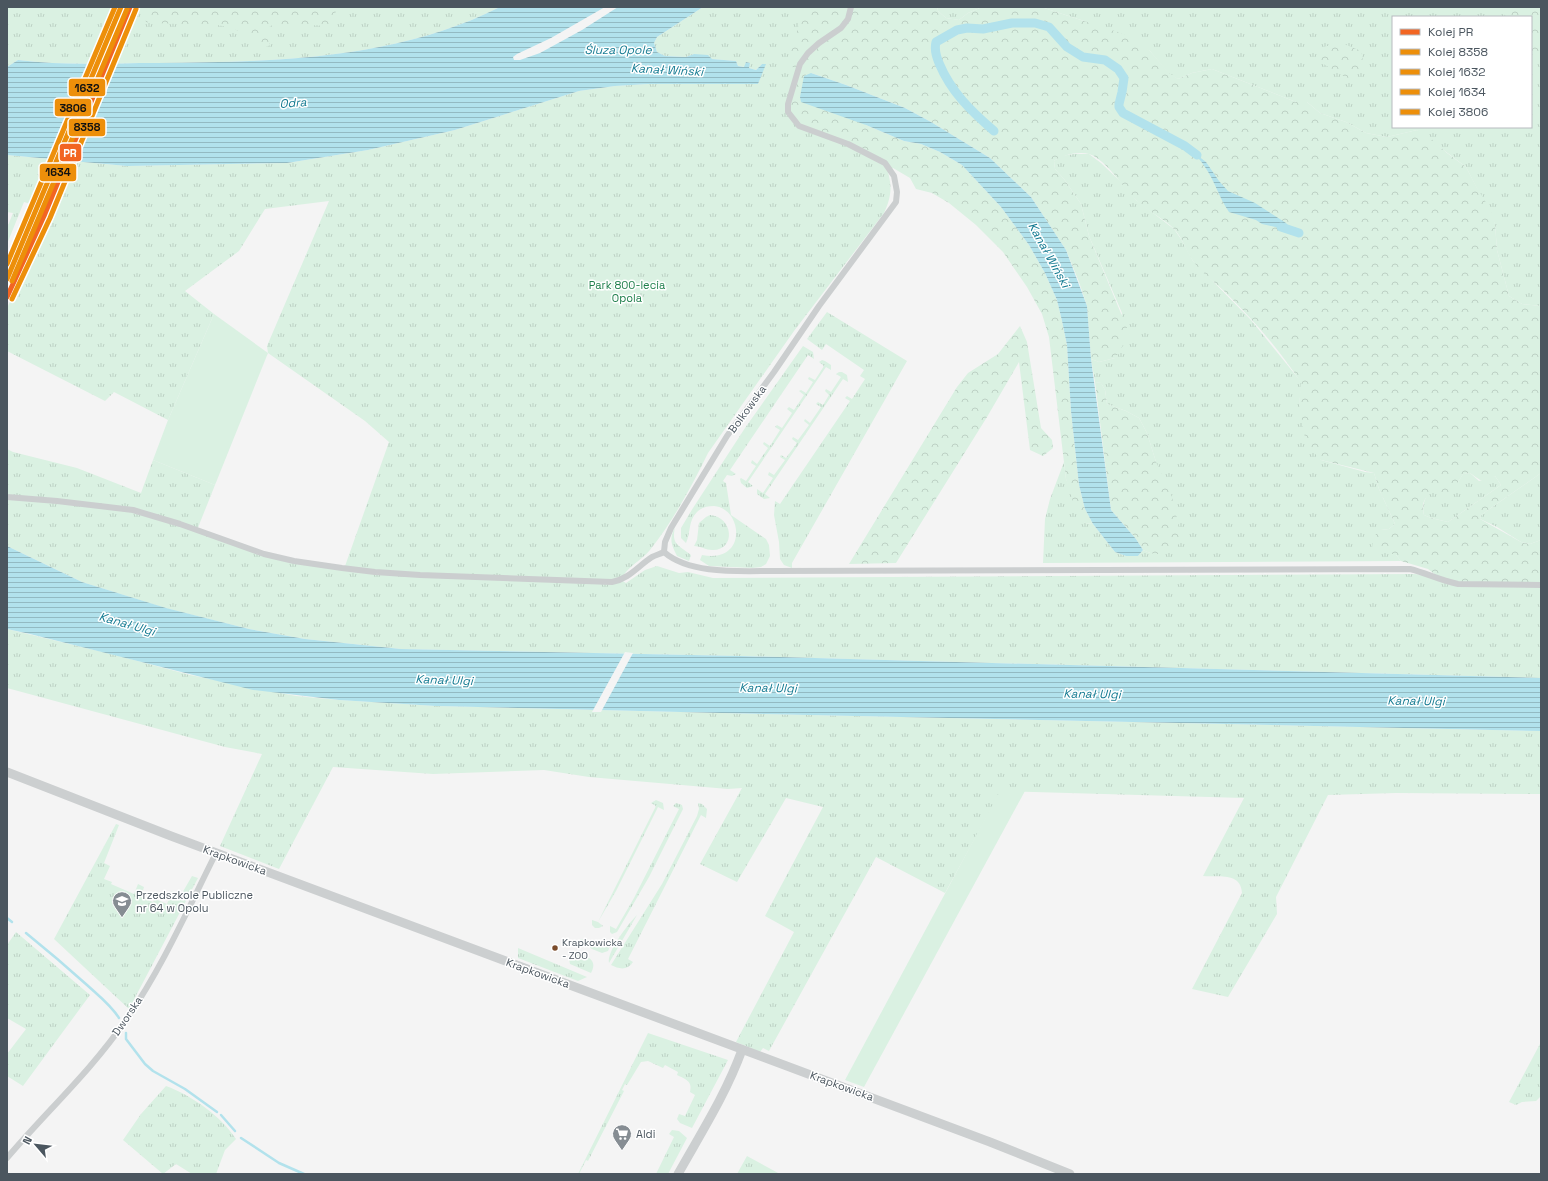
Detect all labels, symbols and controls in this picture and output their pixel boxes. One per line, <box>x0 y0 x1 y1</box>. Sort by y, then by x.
legend <box>1392 16 1532 128</box>
text: Kolej PR <box>1428 24 1473 40</box>
water label: Śluza Opole <box>584 42 652 58</box>
text: Kolej 8358 <box>1428 44 1488 60</box>
water label: Kanał Wiński <box>630 60 706 80</box>
text: Kolej 1632 <box>1428 64 1485 80</box>
line badge: 1632 <box>68 78 106 97</box>
text: 1632 <box>75 81 100 95</box>
text: Kolej 1634 <box>1428 84 1486 100</box>
water label: Odra <box>279 94 307 112</box>
line badge: 3806 <box>54 98 92 117</box>
text: 3806 <box>59 101 87 115</box>
text: Kolej 3806 <box>1428 104 1488 120</box>
line badge: 8358 <box>68 118 106 137</box>
text: 8358 <box>74 120 101 134</box>
line badge: PR <box>59 143 82 162</box>
text: PR <box>63 146 77 160</box>
line badge: 1634 <box>39 163 77 182</box>
text: 1634 <box>45 165 71 179</box>
water label: Kanał Wiński <box>1024 219 1075 292</box>
park label: Park 800-lecia Opola <box>589 278 666 305</box>
street label: Bolkowska <box>725 382 769 436</box>
water label: Kanał Ulgi <box>97 608 159 640</box>
water label: Kanał Ulgi <box>415 671 475 689</box>
water label: Kanał Ulgi <box>739 679 799 697</box>
water label: Kanał Ulgi <box>1063 685 1123 703</box>
water label: Kanał Ulgi <box>1387 692 1447 710</box>
street label: Krapkowicka <box>201 842 269 878</box>
place label: Przedszkole Publiczne nr 64 w Opolu <box>136 888 253 915</box>
school or university icon: Przedszkole Publiczne nr 64 w Opolu <box>111 890 133 918</box>
place label: Krapkowicka - ZOO <box>562 936 623 962</box>
marker: Krapkowicka - ZOO <box>550 943 560 953</box>
street label: Krapkowicka <box>504 955 572 991</box>
street label: Dworska <box>109 993 146 1038</box>
street label: Krapkowicka <box>808 1068 876 1104</box>
supermarket icon: Aldi <box>611 1123 633 1151</box>
north arrow <box>16 1125 56 1165</box>
place label: Aldi <box>636 1127 656 1141</box>
text: N <box>19 1134 35 1147</box>

